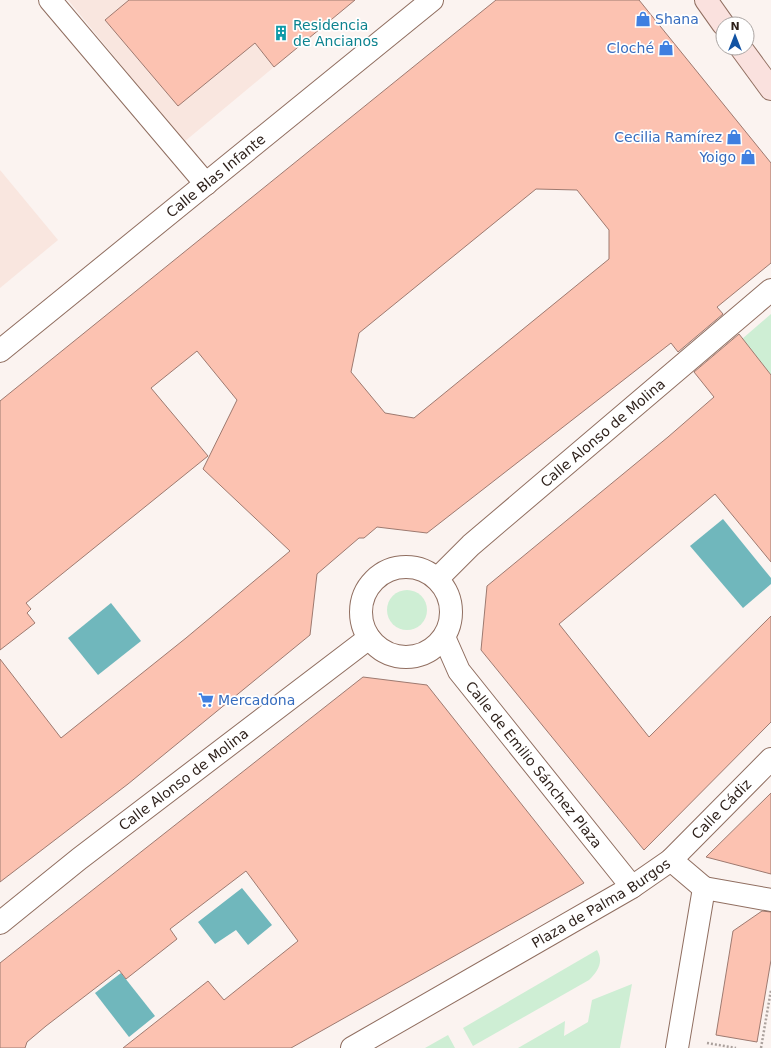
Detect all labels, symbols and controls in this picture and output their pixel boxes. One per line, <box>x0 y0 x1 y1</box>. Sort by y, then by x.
shop icon: Shana <box>634 10 652 28</box>
place label: Shana <box>655 11 699 27</box>
north arrow <box>715 16 755 56</box>
place label: Residencia de Ancianos <box>293 17 378 49</box>
text: N <box>730 20 740 33</box>
building icon: Residencia de Ancianos <box>272 24 290 42</box>
shop icon: Cloché <box>657 39 675 57</box>
place label: Cloché <box>607 40 654 56</box>
shop icon: Cecilia Ramírez <box>725 128 743 146</box>
place label: Cecilia Ramírez <box>614 129 722 145</box>
street label: Calle Blas Infante <box>163 131 268 221</box>
shop icon: Yoigo <box>739 148 757 166</box>
place label: Yoigo <box>698 149 736 165</box>
street label: Calle Alonso de Molina <box>537 376 668 490</box>
street label: Calle de Emilio Sánchez Plaza <box>462 678 605 851</box>
supermarket icon: Mercadona <box>197 691 215 709</box>
place label: Mercadona <box>218 692 295 708</box>
street label: Calle Alonso de Molina <box>116 725 251 834</box>
street label: Calle Cádiz <box>688 776 754 842</box>
street label: Plaza de Palma Burgos <box>529 855 673 951</box>

